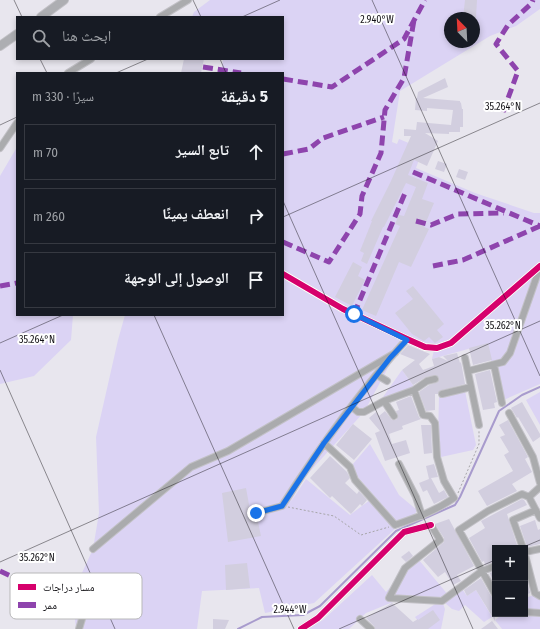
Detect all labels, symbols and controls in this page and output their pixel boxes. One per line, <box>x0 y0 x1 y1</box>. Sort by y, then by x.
north arrow <box>444 12 480 48</box>
text: 2.940°W <box>360 14 394 26</box>
search box <box>16 16 284 60</box>
icon: search <box>30 27 52 49</box>
text: ابحث هنا <box>62 27 111 45</box>
text: 5 دقيقة <box>220 86 268 107</box>
text: سيرًا · 330 m <box>32 89 94 104</box>
text: 35.264°N <box>485 101 521 113</box>
text: تابع السير <box>176 141 229 159</box>
icon: ahead <box>245 141 267 163</box>
text: 70 m <box>33 145 58 160</box>
text: انعطف يمينًا <box>162 205 229 223</box>
icon: right <box>245 205 267 227</box>
text: 260 m <box>33 209 65 224</box>
text: الوصول إلى الوجهة <box>124 269 229 287</box>
icon: arrive <box>245 269 267 291</box>
route start <box>345 305 363 323</box>
text: 35.262°N <box>485 320 521 332</box>
text: 35.264°N <box>19 334 55 346</box>
route end <box>247 504 265 522</box>
map controls <box>492 545 528 617</box>
button: + <box>492 545 528 581</box>
text: 35.262°N <box>19 552 55 564</box>
legend <box>10 573 142 619</box>
text: مسار دراجات <box>43 581 95 594</box>
button: − <box>492 581 528 617</box>
text: ممر <box>42 599 57 612</box>
text: 2.944°W <box>274 604 307 616</box>

